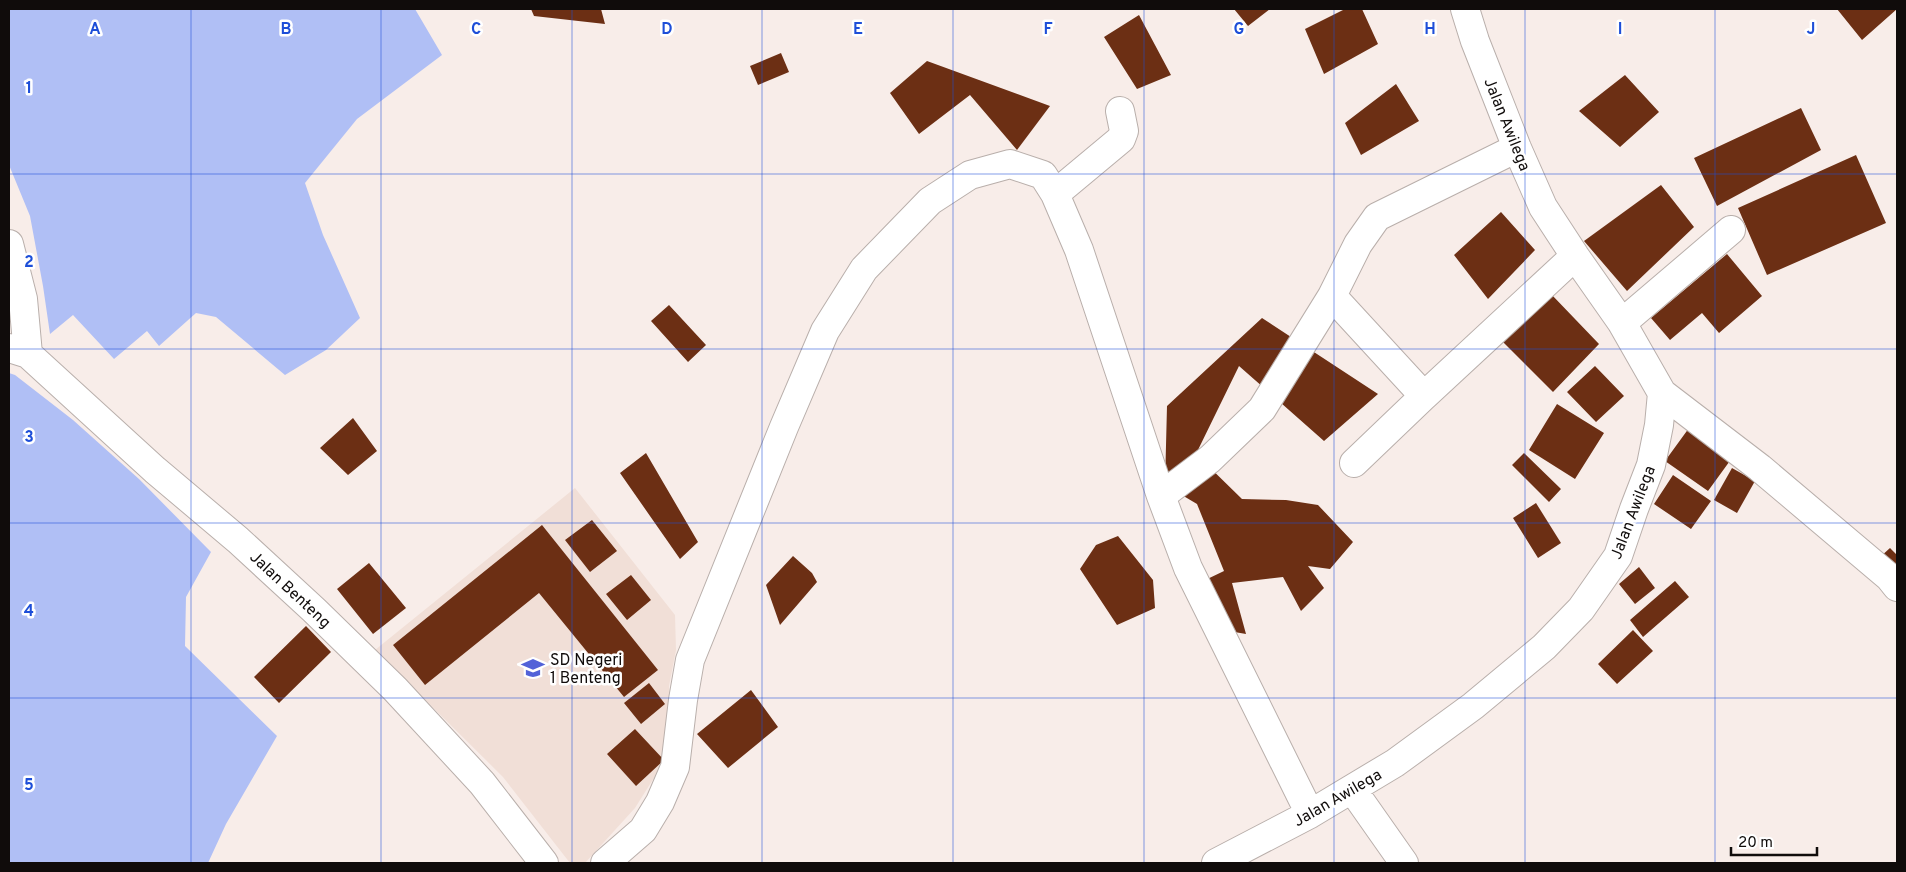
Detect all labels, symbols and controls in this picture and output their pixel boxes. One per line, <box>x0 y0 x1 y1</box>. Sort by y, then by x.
text: A <box>89 20 101 40</box>
text: B <box>280 20 292 40</box>
text: C <box>471 20 481 40</box>
text: D <box>661 20 673 40</box>
text: E <box>853 20 863 40</box>
text: F <box>1043 20 1053 40</box>
text: G <box>1234 20 1244 40</box>
text: H <box>1424 20 1436 40</box>
text: I <box>1618 20 1622 40</box>
text: J <box>1807 20 1815 40</box>
street label: Jalan Awilega <box>1478 75 1534 174</box>
text: 1 <box>26 79 32 99</box>
text: 2 <box>24 253 34 273</box>
text: 3 <box>24 428 34 448</box>
street label: Jalan Awilega <box>1607 463 1661 562</box>
street label: Jalan Benteng <box>245 548 334 633</box>
text: 4 <box>24 602 34 622</box>
place label: SD Negeri 1 Benteng <box>550 651 622 689</box>
school or university icon: SD Negeri 1 Benteng <box>520 655 546 681</box>
street label: Jalan Awilega <box>1290 765 1386 832</box>
text: 5 <box>24 776 34 796</box>
scale bar <box>1731 824 1817 856</box>
text: 20 m <box>1738 834 1773 853</box>

